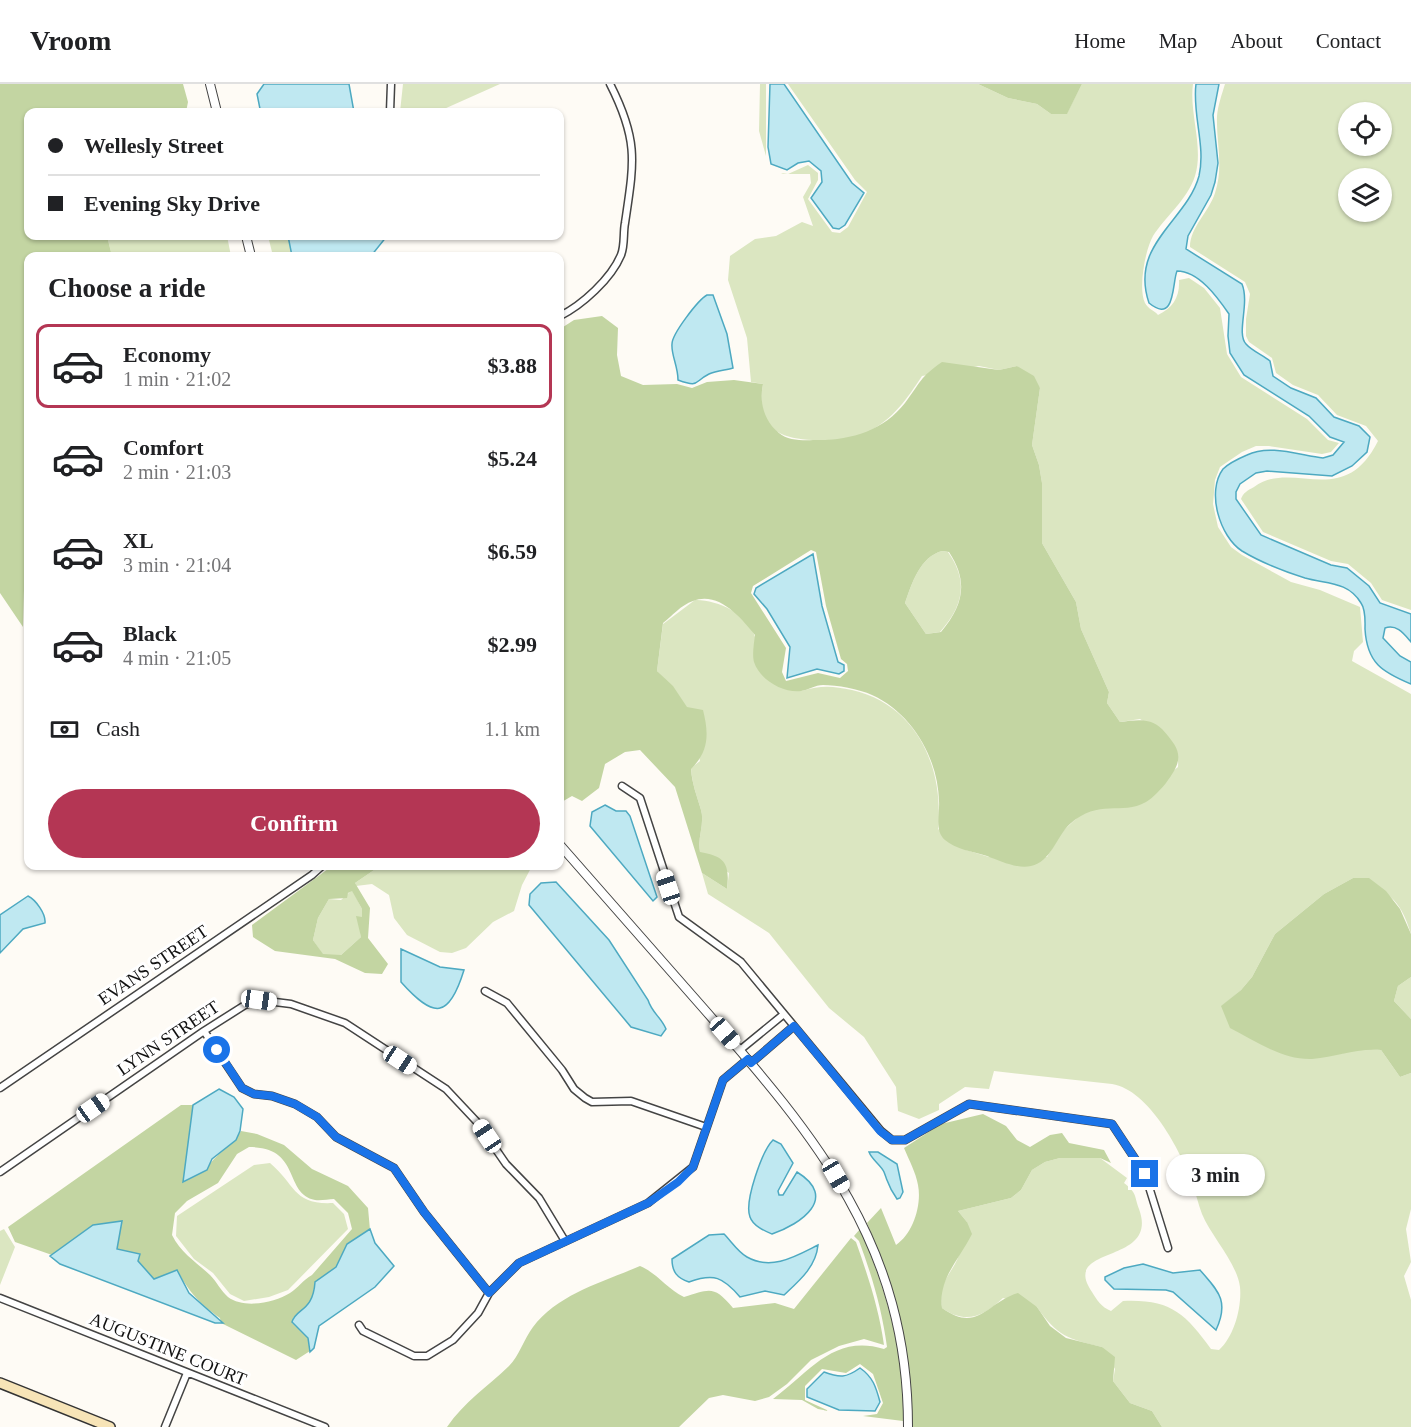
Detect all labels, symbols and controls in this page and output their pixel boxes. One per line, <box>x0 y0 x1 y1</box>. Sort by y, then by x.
text: Vroom <box>30 25 111 56</box>
text: Home <box>1074 29 1126 53</box>
text: Map <box>1159 29 1197 53</box>
text: About <box>1230 29 1283 53</box>
text: Contact <box>1316 29 1381 53</box>
map controls <box>1338 102 1392 222</box>
button: locate <box>1338 102 1392 156</box>
text: Wellesly Street <box>84 133 224 158</box>
button: layers <box>1338 168 1392 222</box>
text: Evening Sky Drive <box>84 191 260 216</box>
text: Choose a ride <box>48 273 206 303</box>
icon: car <box>51 339 105 393</box>
text: Economy <box>123 342 211 367</box>
text: $3.88 <box>488 353 537 378</box>
text: 1 min · 21:02 <box>123 368 231 390</box>
icon: car <box>51 432 105 486</box>
text: Comfort <box>123 435 204 460</box>
text: $5.24 <box>488 446 537 471</box>
text: 2 min · 21:03 <box>123 461 231 483</box>
icon: car <box>51 525 105 579</box>
text: XL <box>123 528 154 553</box>
text: $6.59 <box>488 539 537 564</box>
text: 3 min · 21:04 <box>123 554 231 576</box>
icon: car <box>51 618 105 672</box>
text: Black <box>123 621 177 646</box>
text: $2.99 <box>488 632 537 657</box>
text: 4 min · 21:05 <box>123 647 231 669</box>
icon: cash <box>48 713 81 746</box>
text: Cash <box>96 716 140 741</box>
text: 1.1 km <box>484 718 540 740</box>
button: Confirm <box>48 789 540 858</box>
car <box>654 867 682 907</box>
street label: EVANS STREET <box>94 921 212 1009</box>
car <box>240 989 278 1011</box>
street label: LYNN STREET <box>113 997 223 1079</box>
car <box>706 1014 744 1052</box>
route start <box>203 1036 230 1063</box>
car <box>380 1043 420 1077</box>
car <box>73 1090 113 1126</box>
car <box>469 1116 505 1156</box>
callout: 3 min <box>1166 1153 1265 1195</box>
car <box>819 1156 853 1196</box>
route end <box>1131 1160 1158 1187</box>
text: 3 min <box>1191 1164 1240 1186</box>
street label: AUGUSTINE COURT <box>87 1308 249 1390</box>

